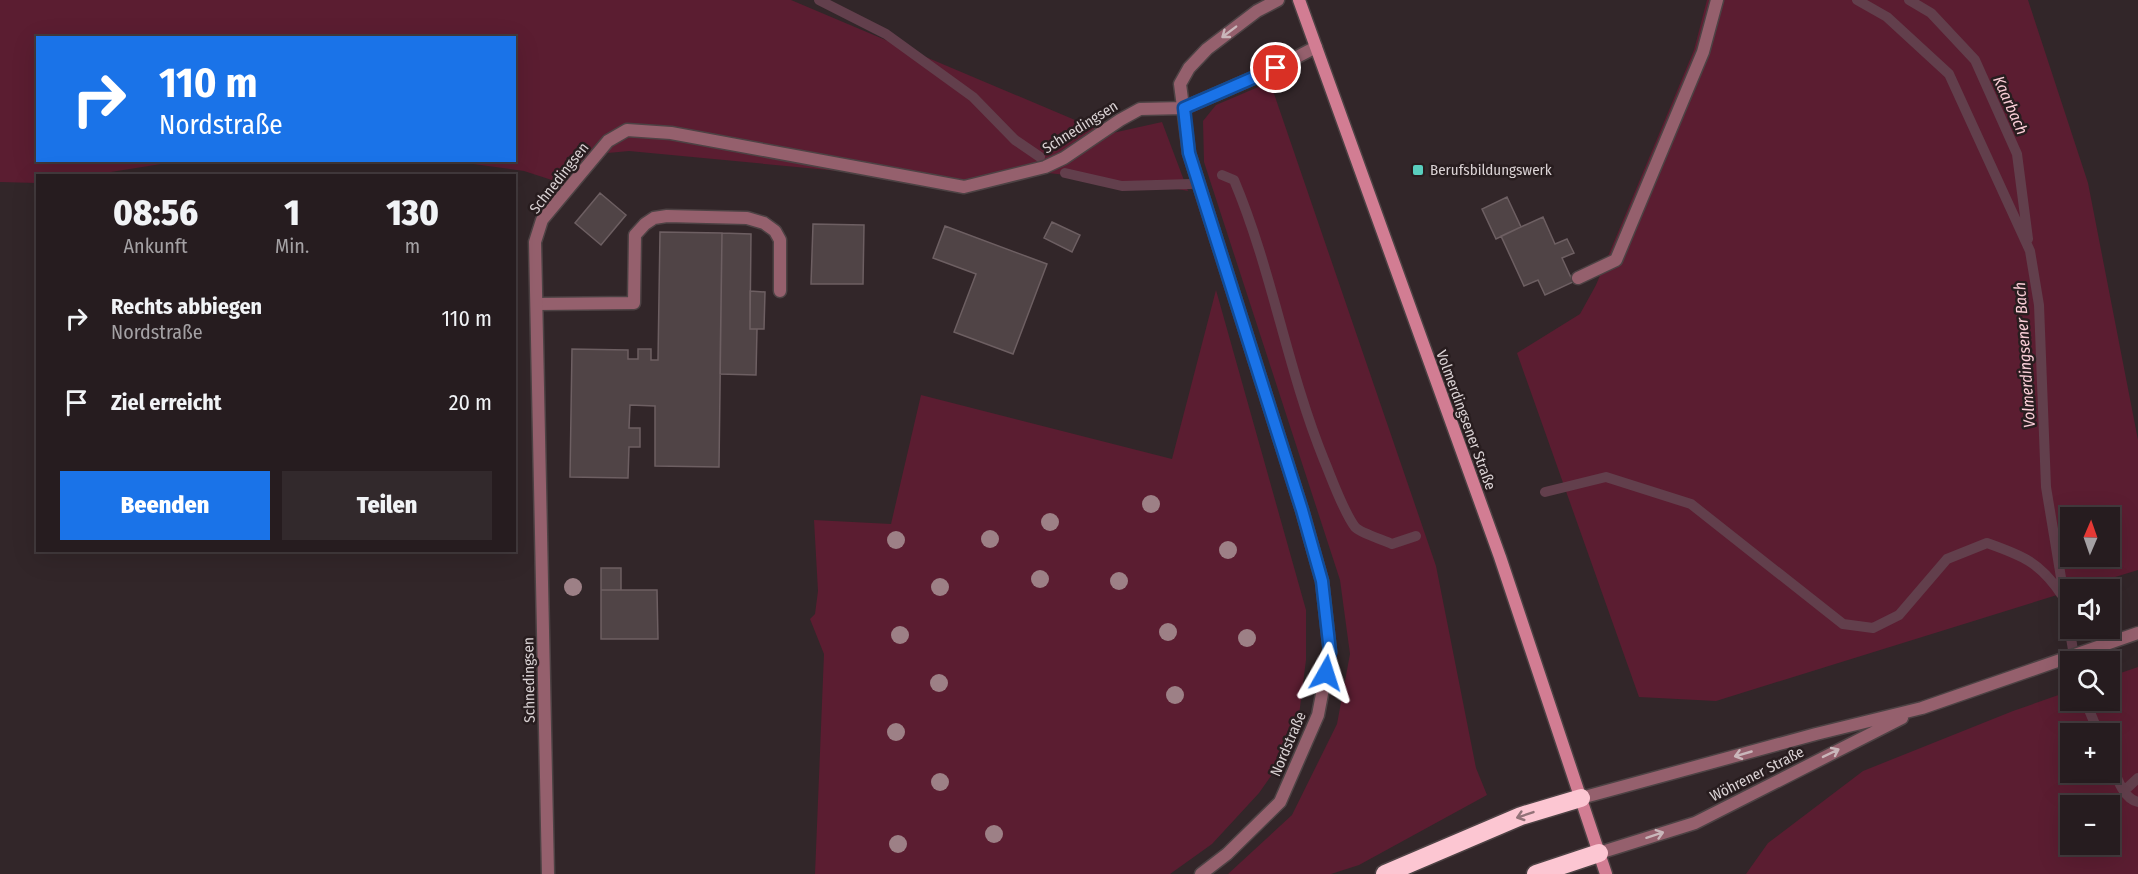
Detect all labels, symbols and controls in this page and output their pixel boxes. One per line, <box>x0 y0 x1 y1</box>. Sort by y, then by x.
one-way arrow <box>1222 26 1238 38</box>
pin <box>1250 42 1301 93</box>
icon: arrive <box>1259 51 1292 84</box>
text: 110 m <box>159 58 258 108</box>
icon: right <box>60 60 138 138</box>
water label: Kaarbach <box>1989 73 2032 138</box>
street label: Schnedingsen <box>1039 97 1121 157</box>
text: Nordstraße <box>159 109 283 141</box>
street label: Schnedingsen <box>526 139 592 217</box>
place label: Berufsbildungswerk <box>1430 161 1552 179</box>
marker: Berufsbildungswerk <box>1411 163 1425 177</box>
text: 08:56 <box>113 191 198 235</box>
text: 1 <box>284 191 300 235</box>
text: 130 <box>386 191 439 235</box>
text: Ankunft <box>124 234 188 258</box>
text: Min. <box>275 234 309 258</box>
text: m <box>405 234 420 258</box>
water label: Volmerdingsener Bach <box>2010 281 2039 429</box>
text: Rechts abbiegen <box>111 293 262 320</box>
icon: right <box>60 302 93 335</box>
text: 110 m <box>442 305 492 332</box>
text: Nordstraße <box>111 320 203 344</box>
street label: Volmerdingsener Straße <box>1432 348 1500 492</box>
icon: arrive <box>60 386 93 419</box>
text: Ziel erreicht <box>111 389 222 416</box>
text: 20 m <box>449 389 492 416</box>
button: Beenden <box>60 471 270 540</box>
button: Teilen <box>282 471 492 540</box>
north arrow <box>2060 507 2120 567</box>
map controls <box>2060 507 2120 855</box>
button: sound <box>2060 579 2120 639</box>
street label: Schnedingsen <box>519 637 539 723</box>
position arrow <box>1294 641 1358 705</box>
button: search <box>2060 651 2120 711</box>
street label: Nordstraße <box>1266 709 1310 779</box>
button: + <box>2060 723 2120 783</box>
street label: Wöhrener Straße <box>1707 743 1807 805</box>
one-way arrow <box>1822 747 1840 759</box>
one-way arrow <box>1734 749 1753 760</box>
button: − <box>2060 795 2120 855</box>
one-way arrow <box>1516 811 1535 822</box>
one-way arrow <box>1645 829 1664 840</box>

